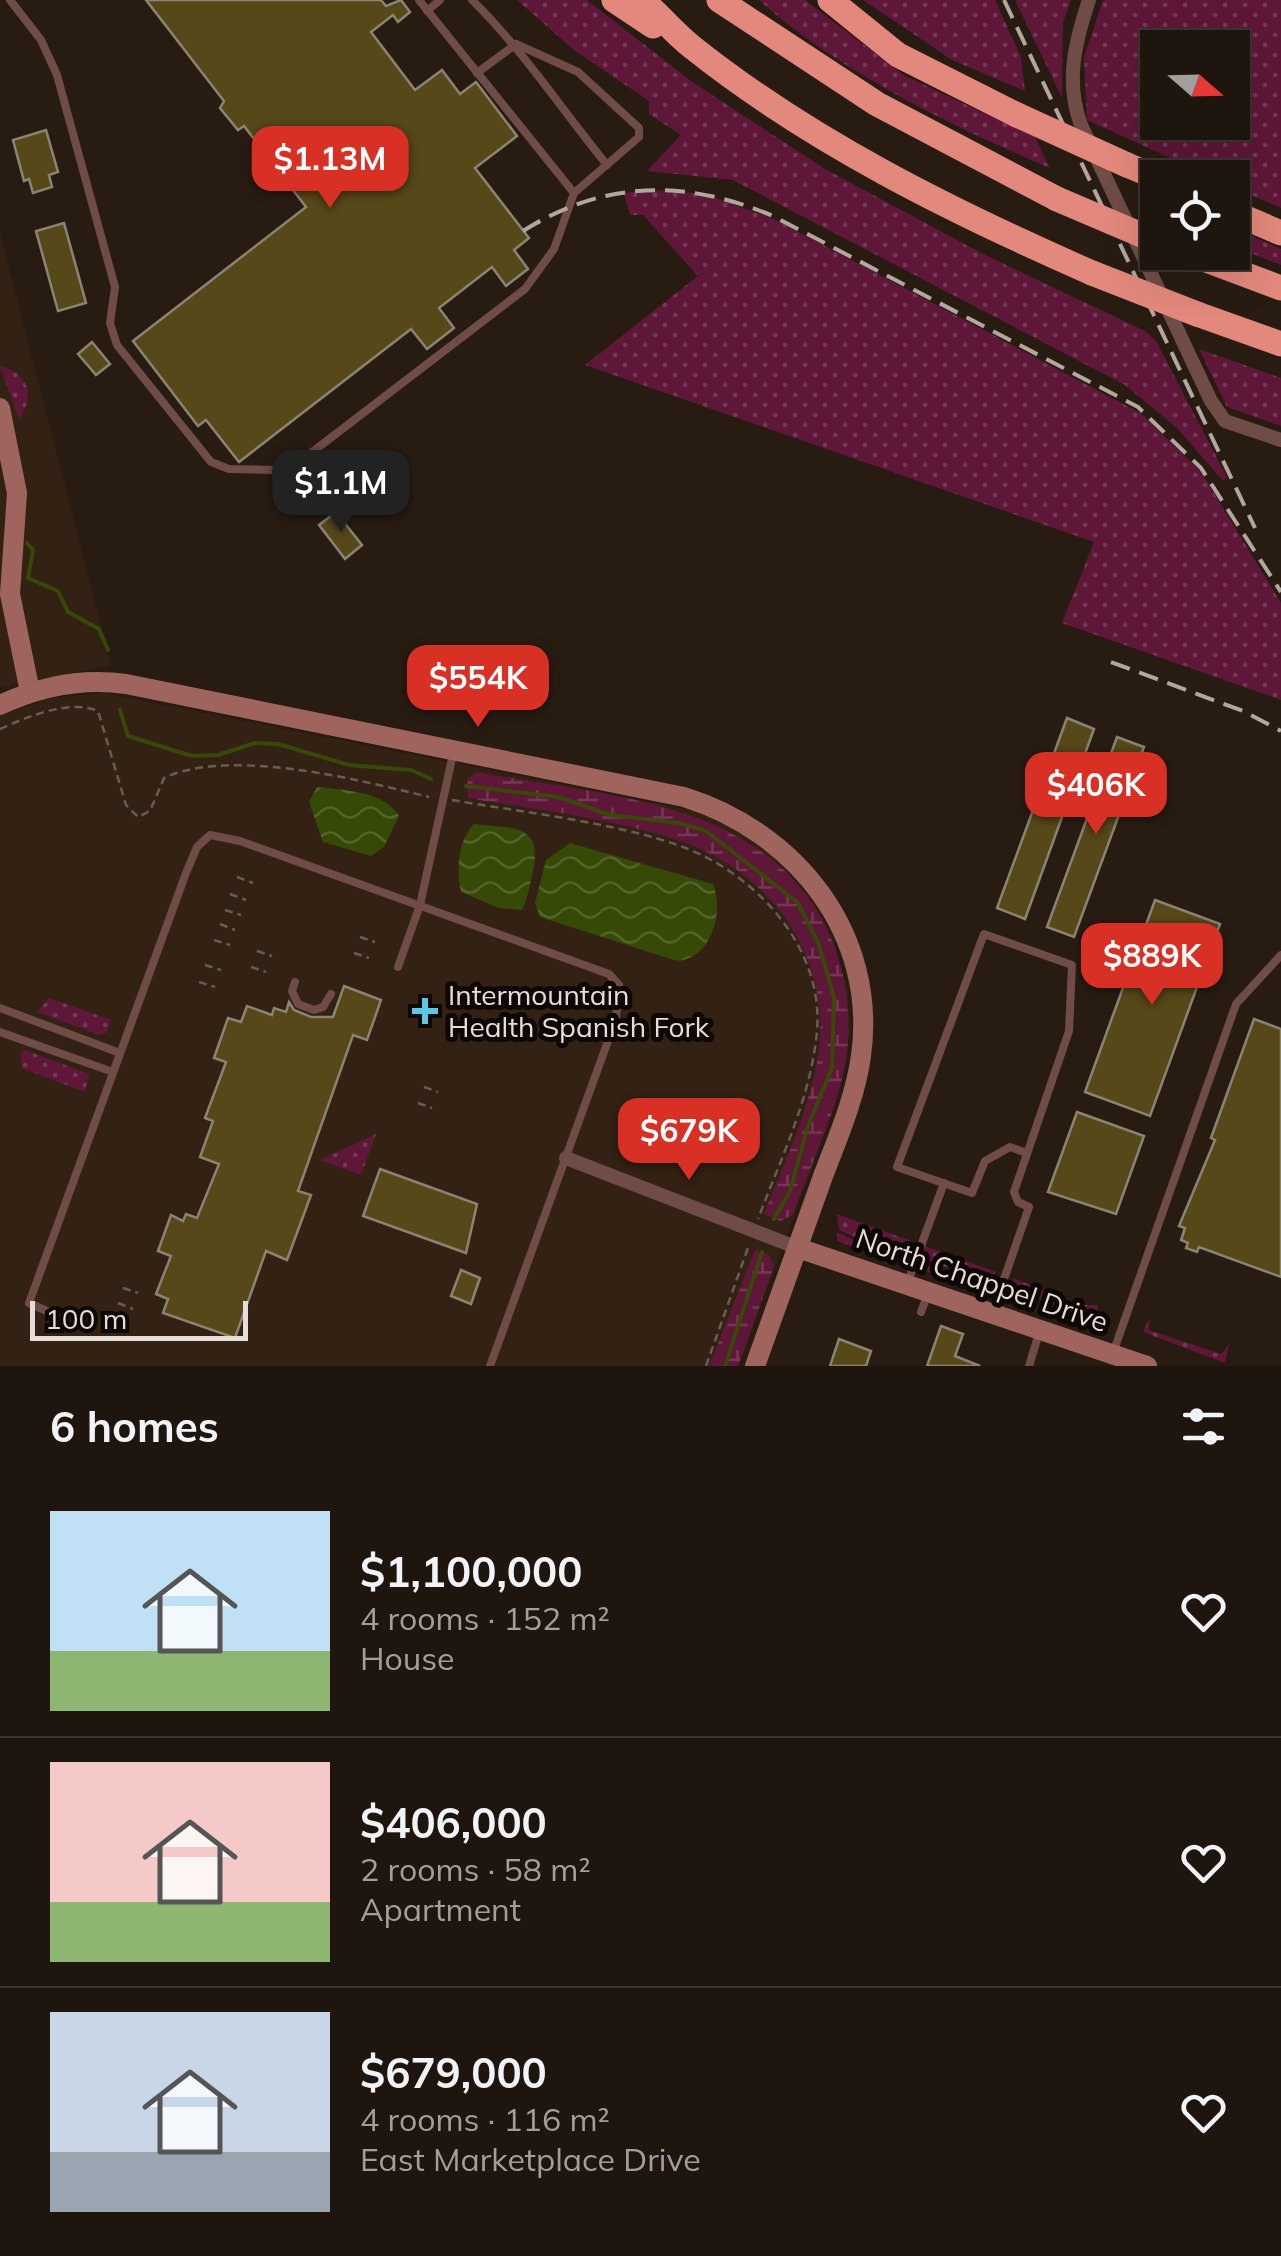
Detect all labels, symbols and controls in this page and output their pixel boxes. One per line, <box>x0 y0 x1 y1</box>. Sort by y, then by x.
north arrow <box>1140 30 1250 140</box>
map controls <box>1140 30 1250 270</box>
pin: $1.13M <box>249 126 411 211</box>
text: $1.13M <box>274 138 386 178</box>
button: locate <box>1140 160 1250 270</box>
pin: $1.1M <box>271 450 411 535</box>
text: $1.1M <box>294 462 388 502</box>
pin: $554K <box>408 645 548 730</box>
text: $554K <box>429 657 527 697</box>
pin: $406K <box>1026 752 1166 837</box>
text: $406K <box>1047 764 1145 804</box>
pin: $889K <box>1082 923 1222 1008</box>
text: $889K <box>1103 935 1201 975</box>
place label: Intermountain Health Spanish Fork <box>448 977 710 1044</box>
marker: Intermountain Health Spanish Fork <box>412 998 438 1024</box>
pin: $679K <box>619 1098 759 1183</box>
text: $679K <box>640 1110 738 1150</box>
street label: North Chappel Drive <box>852 1220 1113 1339</box>
scale bar <box>30 1296 248 1340</box>
text: 100 m <box>45 1301 127 1336</box>
icon: filters <box>1176 1399 1231 1454</box>
text: 6 homes <box>50 1400 219 1453</box>
text: $1,100,000 <box>360 1545 582 1598</box>
icon: home <box>130 1551 250 1671</box>
icon: heart <box>1176 1584 1231 1639</box>
text: 4 rooms · 152 m² <box>360 1598 610 1638</box>
text: House <box>360 1638 455 1678</box>
text: $406,000 <box>360 1796 547 1849</box>
icon: home <box>130 1802 250 1922</box>
icon: heart <box>1176 1835 1231 1890</box>
text: 2 rooms · 58 m² <box>360 1849 591 1889</box>
text: Apartment <box>360 1889 521 1929</box>
text: $679,000 <box>360 2046 547 2099</box>
icon: home <box>130 2052 250 2172</box>
icon: heart <box>1176 2085 1231 2140</box>
text: 4 rooms · 116 m² <box>360 2099 610 2139</box>
text: East Marketplace Drive <box>360 2139 701 2179</box>

